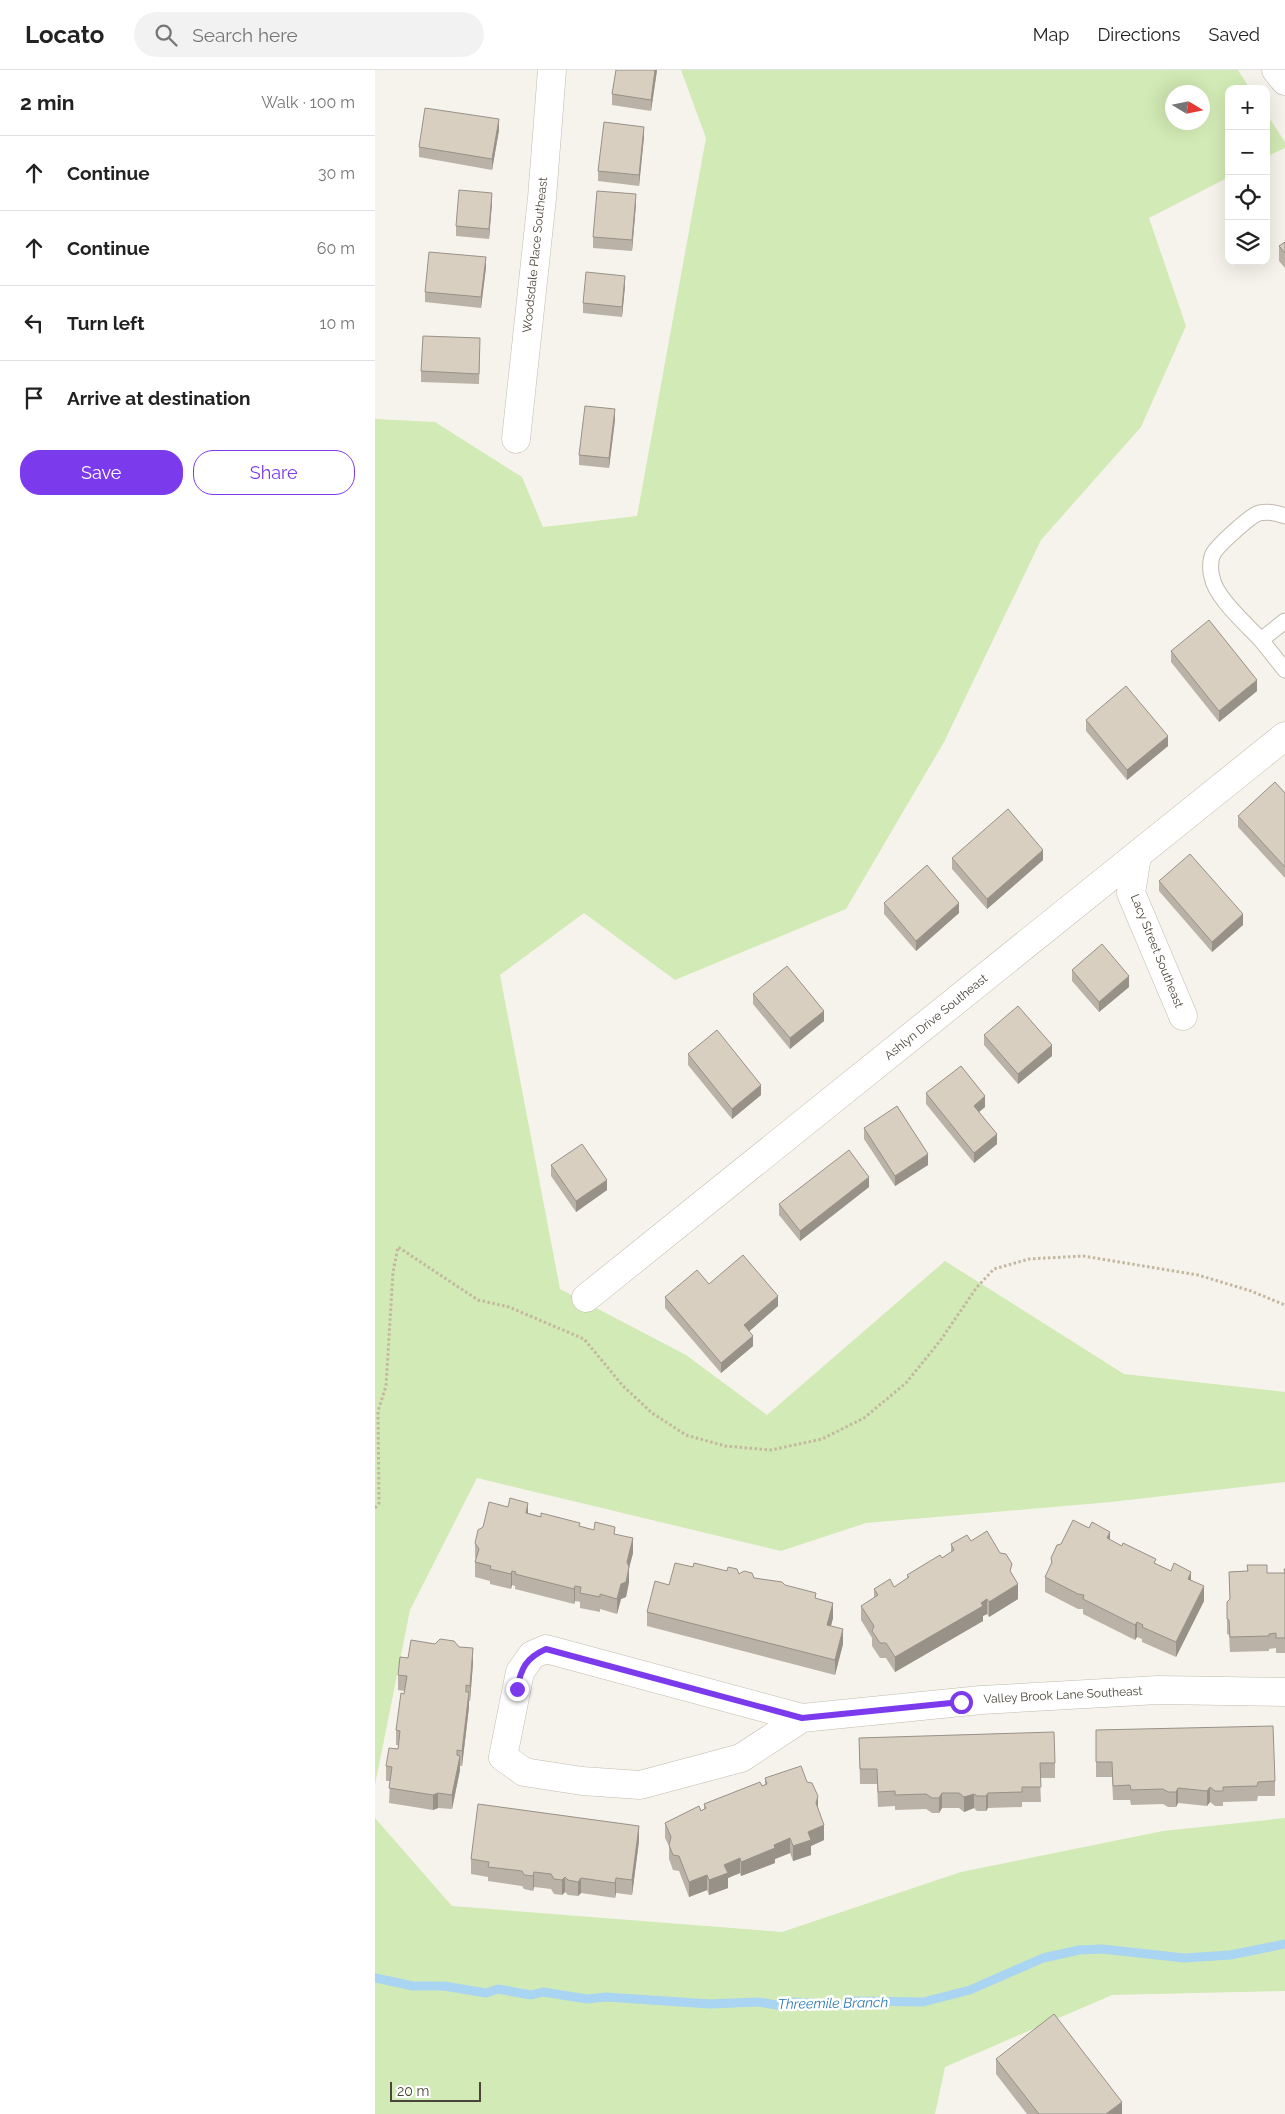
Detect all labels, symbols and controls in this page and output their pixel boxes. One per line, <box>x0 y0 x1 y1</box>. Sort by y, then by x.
search box <box>134 12 484 57</box>
text: Locato <box>25 20 104 49</box>
icon: search <box>152 21 180 49</box>
text: Search here <box>192 24 298 46</box>
text: Map <box>1033 24 1069 45</box>
text: Directions <box>1097 24 1181 45</box>
text: Saved <box>1209 24 1260 45</box>
north arrow <box>1165 85 1210 130</box>
map controls <box>1225 85 1270 265</box>
button: + <box>1225 85 1270 130</box>
text: 2 min <box>20 90 74 115</box>
text: Walk · 100 m <box>261 93 355 112</box>
button: − <box>1225 130 1270 175</box>
icon: ahead <box>20 159 48 187</box>
text: Continue <box>67 162 150 184</box>
text: 30 m <box>318 164 355 183</box>
button: locate <box>1225 175 1270 220</box>
street label: Woodsdale Place Southeast <box>520 176 550 334</box>
button: layers <box>1225 220 1270 265</box>
icon: ahead <box>20 234 48 262</box>
text: Continue <box>67 237 150 259</box>
text: 60 m <box>317 239 355 258</box>
icon: left <box>20 309 48 337</box>
text: Turn left <box>67 312 144 334</box>
text: 10 m <box>320 314 355 333</box>
icon: arrive <box>20 384 48 412</box>
text: Arrive at destination <box>67 387 251 409</box>
button: Save <box>20 450 183 495</box>
button: Share <box>193 450 355 495</box>
street label: Lacy Street Southeast <box>1128 892 1186 1010</box>
street label: Ashlyn Drive Southeast <box>882 971 990 1063</box>
route end <box>506 1678 529 1701</box>
street label: Valley Brook Lane Southeast <box>983 1684 1143 1706</box>
route start <box>950 1691 973 1714</box>
water label: Threemile Branch <box>778 1994 889 2012</box>
scale bar <box>390 2079 481 2102</box>
text: 20 m <box>397 2083 429 2099</box>

